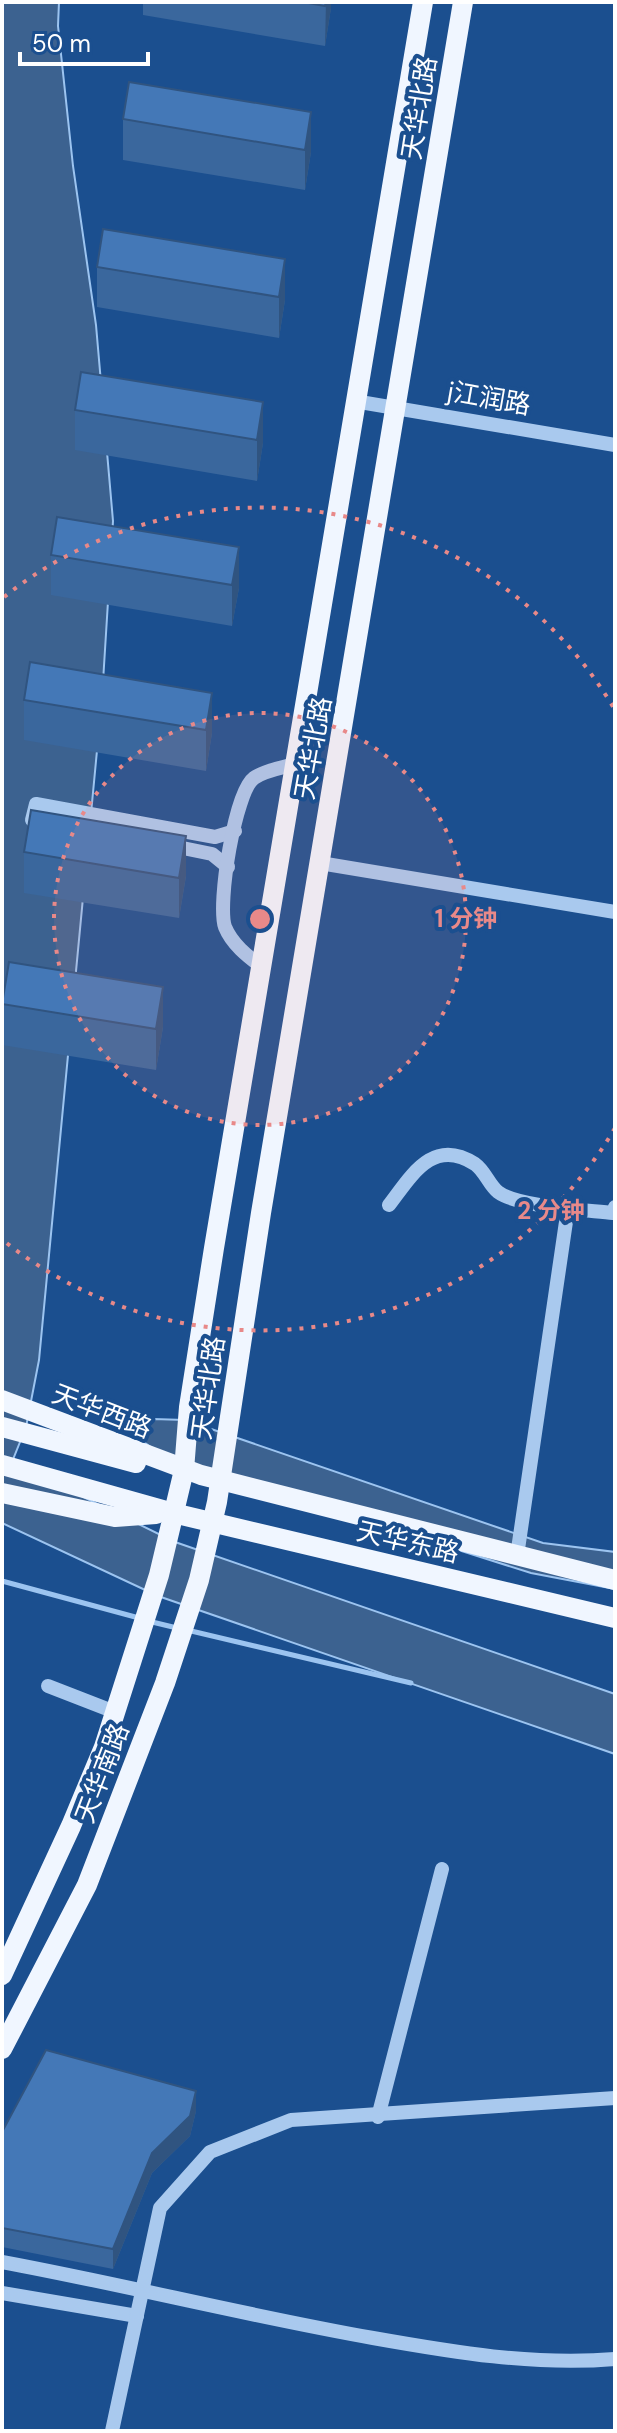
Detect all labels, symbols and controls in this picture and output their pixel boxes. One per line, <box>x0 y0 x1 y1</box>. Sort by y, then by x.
scale bar <box>20 16 148 66</box>
text: 50 m <box>32 28 91 59</box>
street label: 天华北路 <box>394 54 444 162</box>
street label: j江润路 <box>444 374 533 422</box>
street label: 天华北路 <box>287 694 339 802</box>
text: 1 分钟 <box>435 903 497 934</box>
centre of rings <box>246 905 274 933</box>
text: 2 分钟 <box>517 1195 585 1226</box>
street label: 天华北路 <box>184 1334 232 1442</box>
street label: 天华西路 <box>47 1376 157 1446</box>
street label: 天华东路 <box>354 1514 462 1570</box>
street label: 天华南路 <box>67 1718 137 1828</box>

